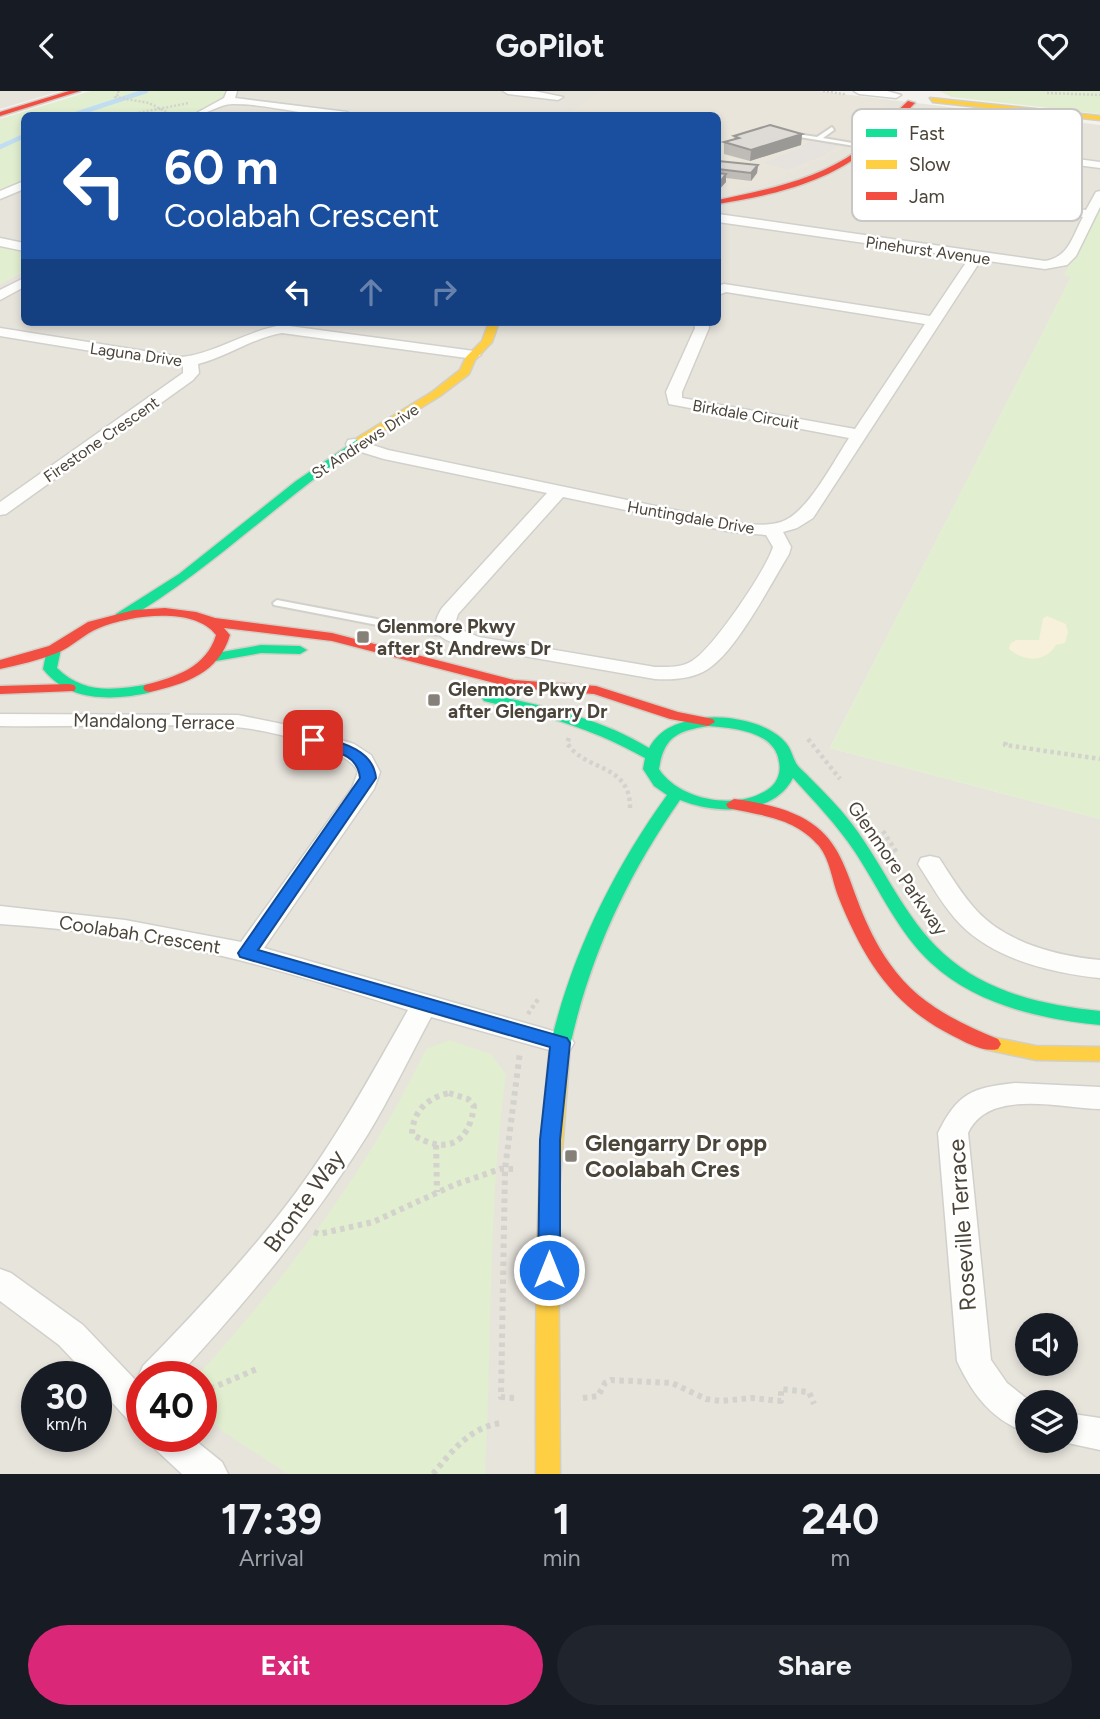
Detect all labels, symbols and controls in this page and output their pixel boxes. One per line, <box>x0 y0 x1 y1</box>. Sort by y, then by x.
icon: back <box>28 27 66 65</box>
text: GoPilot <box>495 27 605 65</box>
icon: heart <box>1034 27 1072 65</box>
legend <box>852 109 1082 221</box>
text: Fast <box>909 122 945 145</box>
text: 60 m <box>164 137 279 196</box>
icon: left <box>49 140 140 231</box>
text: Slow <box>909 153 951 176</box>
text: Jam <box>909 185 945 208</box>
text: Coolabah Crescent <box>164 197 439 235</box>
street label: Pinehurst Avenue <box>864 232 992 269</box>
icon: left <box>279 273 317 311</box>
icon: ahead <box>352 273 390 311</box>
icon: right <box>425 273 463 311</box>
street label: Laguna Drive <box>89 339 183 370</box>
street label: Firestone Crescent <box>40 393 163 486</box>
street label: Birkdale Circuit <box>691 396 801 433</box>
street label: St Andrews Drive <box>308 400 423 483</box>
street label: Huntingdale Drive <box>626 497 756 538</box>
place label: Glenmore Pkwy after St Andrews Dr <box>377 615 551 660</box>
marker: Glenmore Pkwy after St Andrews Dr <box>355 629 371 645</box>
place label: Glenmore Pkwy after Glengarry Dr <box>448 678 607 723</box>
marker: Glenmore Pkwy after Glengarry Dr <box>426 692 442 708</box>
street label: Mandalong Terrace <box>73 709 235 734</box>
pin <box>283 710 343 770</box>
icon: arrive <box>294 721 332 759</box>
street label: Glenmore Parkway <box>843 797 953 940</box>
street label: Coolabah Crescent <box>57 910 222 959</box>
place label: Glengarry Dr opp Coolabah Cres <box>585 1129 767 1183</box>
street label: Roseville Terrace <box>942 1138 982 1312</box>
street label: Bronte Way <box>257 1144 351 1258</box>
marker: Glengarry Dr opp Coolabah Cres <box>563 1148 579 1164</box>
position arrow <box>512 1233 586 1307</box>
map controls <box>1015 1313 1078 1453</box>
button: sound <box>1015 1313 1078 1376</box>
speed limit sign: 40 <box>126 1361 217 1452</box>
text: 30 <box>45 1376 88 1418</box>
button: layers <box>1015 1390 1078 1453</box>
text: km/h <box>46 1413 87 1435</box>
text: 17:39 <box>221 1494 322 1545</box>
text: 1 <box>553 1494 571 1545</box>
text: 240 <box>801 1494 879 1545</box>
text: Arrival <box>239 1544 304 1572</box>
text: min <box>543 1544 581 1572</box>
text: m <box>830 1544 850 1572</box>
button: Exit <box>28 1625 543 1705</box>
button: Share <box>557 1625 1072 1705</box>

